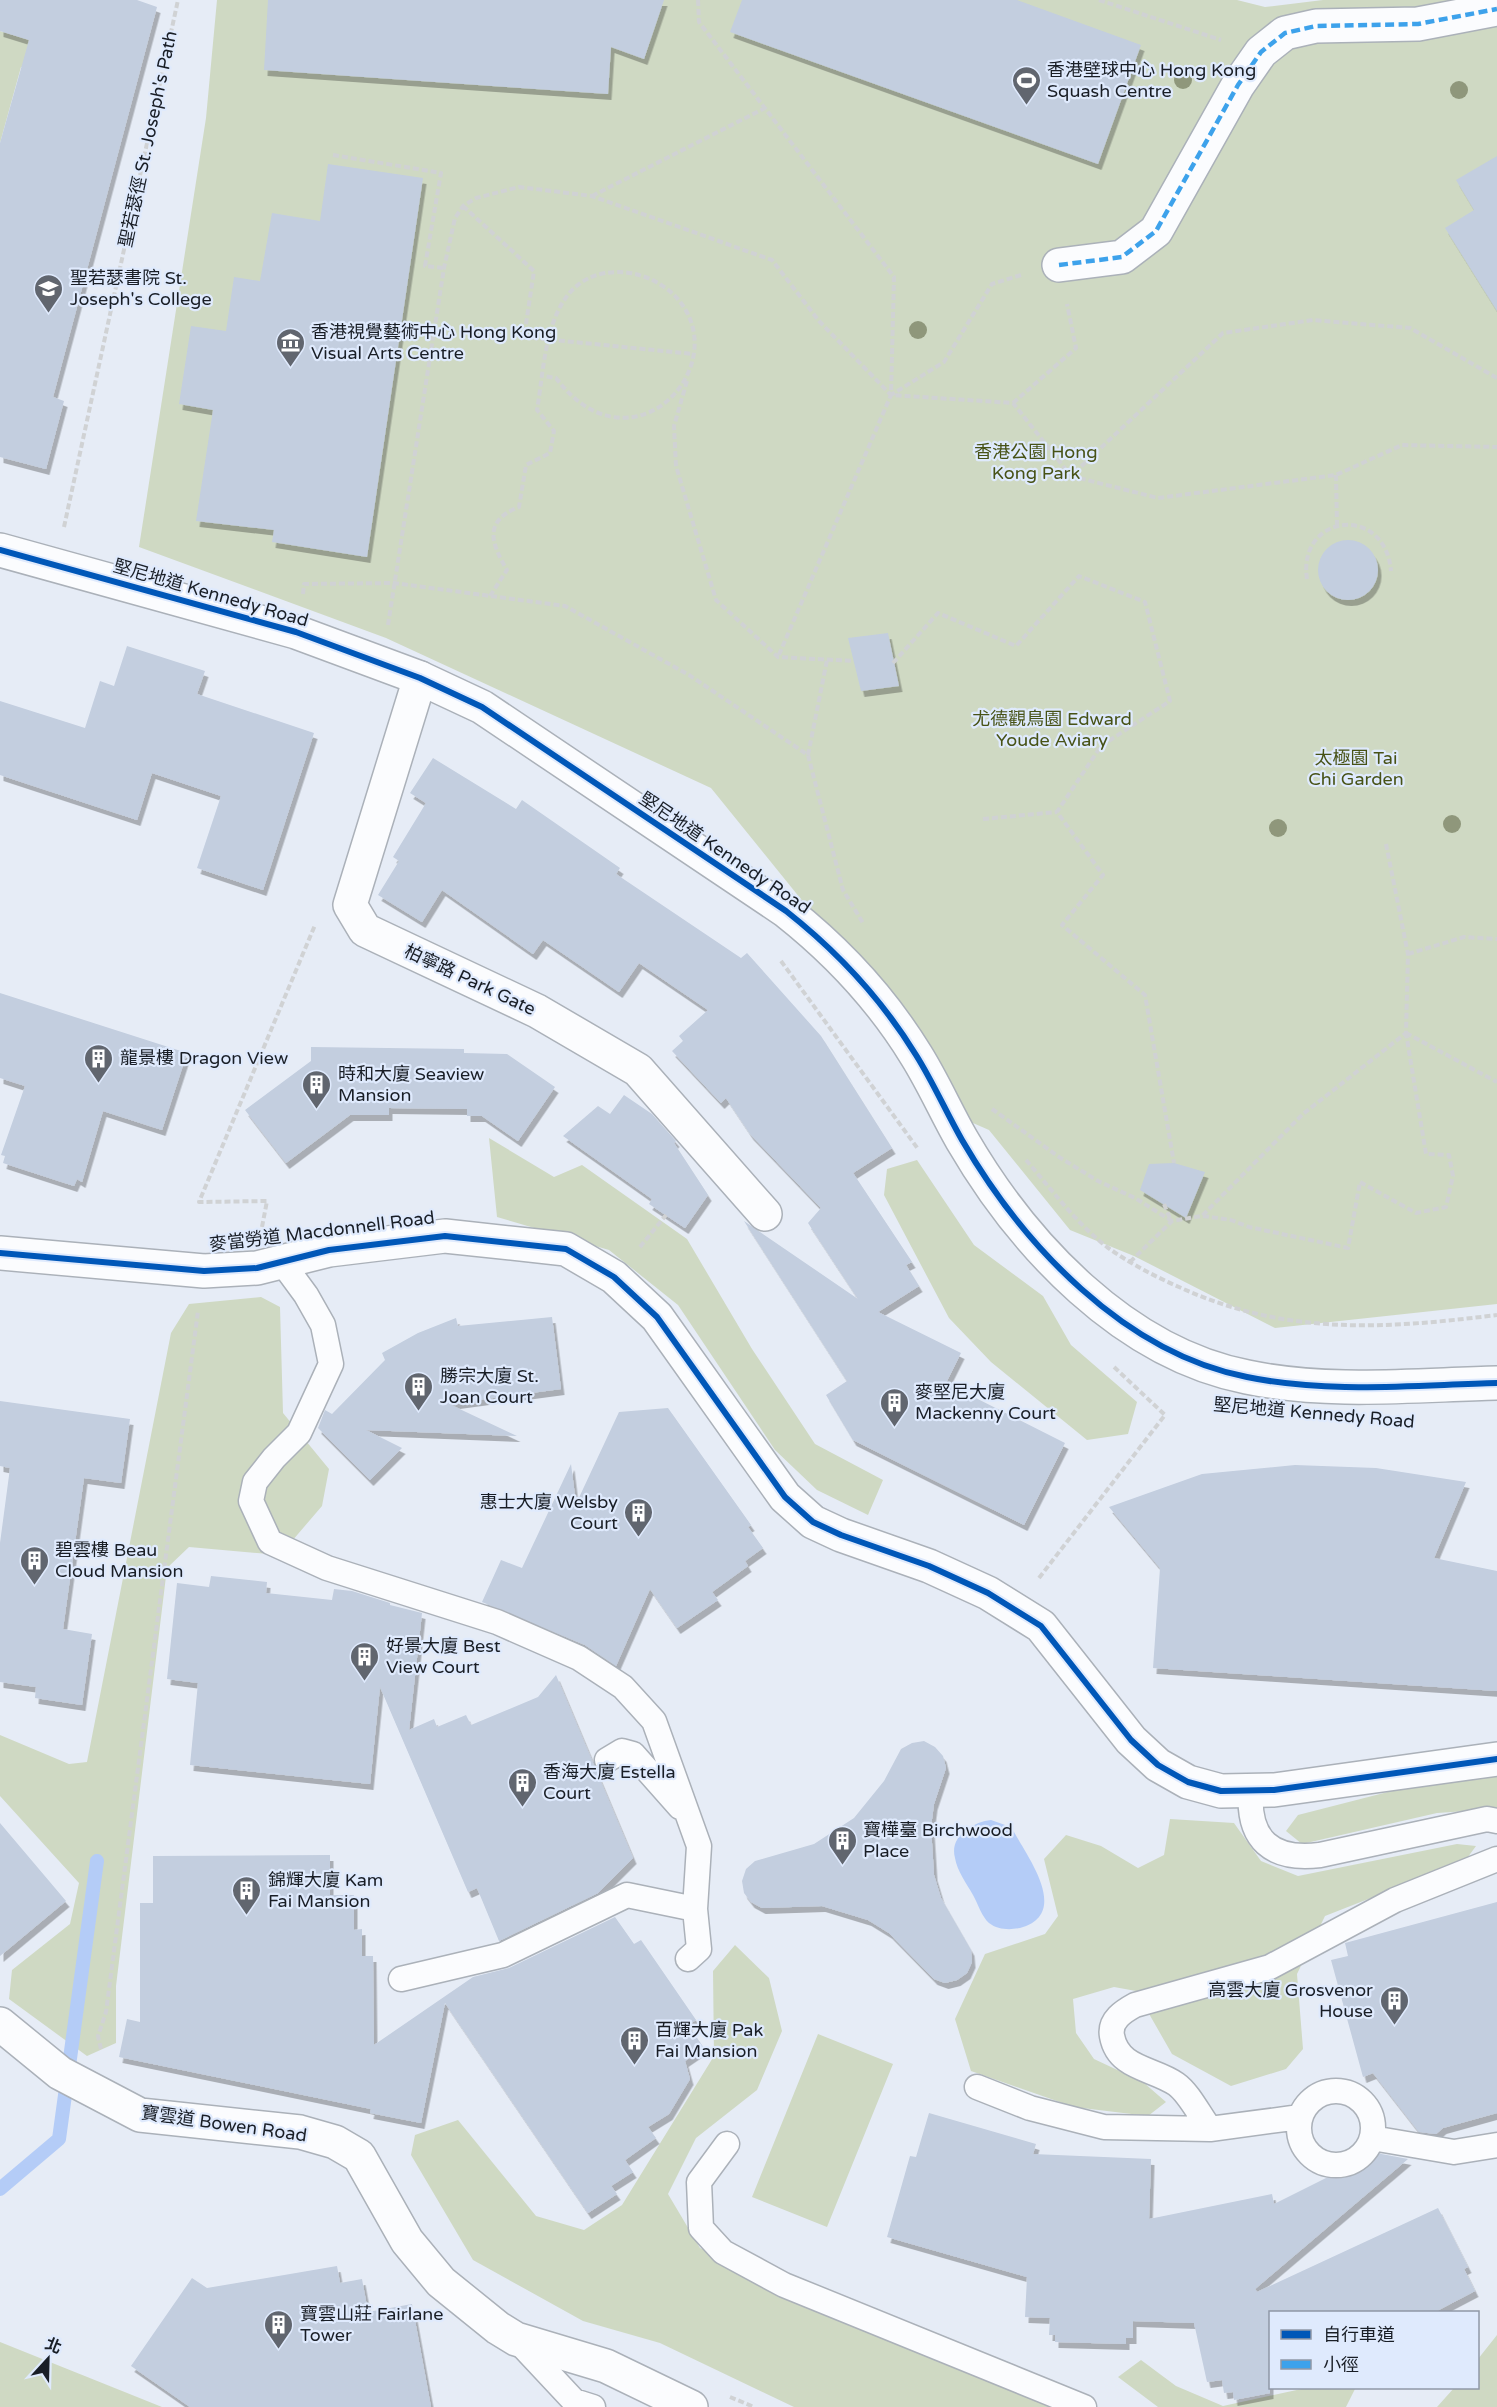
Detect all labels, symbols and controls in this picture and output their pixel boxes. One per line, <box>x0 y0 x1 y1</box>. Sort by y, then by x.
street label: 聖若瑟徑 St. Joseph's Path <box>114 29 182 249</box>
place label: 香港壁球中心 Hong Kong Squash Centre <box>1047 59 1256 102</box>
sports icon: 香港壁球中心 Hong Kong Squash Centre <box>1010 64 1042 106</box>
place label: 聖若瑟書院 St. Joseph's College <box>70 267 212 310</box>
school or university icon: 聖若瑟書院 St. Joseph's College <box>33 272 65 314</box>
place label: 香港視覺藝術中心 Hong Kong Visual Arts Centre <box>311 321 556 364</box>
museum icon: 香港視覺藝術中心 Hong Kong Visual Arts Centre <box>274 326 306 368</box>
park label: 香港公園 Hong Kong Park <box>974 441 1098 484</box>
street label: 堅尼地道 Kennedy Road <box>111 555 311 631</box>
park label: 尤德觀鳥園 Edward Youde Aviary <box>972 708 1132 751</box>
park label: 太極園 Tai Chi Garden <box>1308 747 1404 790</box>
street label: 堅尼地道 Kennedy Road <box>635 787 815 919</box>
street label: 柏寧路 Park Gate <box>401 940 539 1020</box>
building icon: 龍景樓 Dragon View <box>83 1042 115 1084</box>
place label: 龍景樓 Dragon View <box>120 1047 288 1069</box>
place label: 時和大廈 Seaview Mansion <box>338 1063 484 1106</box>
building icon: 時和大廈 Seaview Mansion <box>301 1068 333 1110</box>
street label: 麥當勞道 Macdonnell Road <box>208 1206 436 1256</box>
place label: 勝宗大廈 St. Joan Court <box>440 1365 539 1408</box>
building icon: 勝宗大廈 St. Joan Court <box>403 1370 435 1412</box>
place label: 麥堅尼大廈 Mackenny Court <box>915 1381 1056 1424</box>
building icon: 麥堅尼大廈 Mackenny Court <box>878 1386 910 1428</box>
street label: 堅尼地道 Kennedy Road <box>1212 1393 1416 1433</box>
place label: 惠士大廈 Welsby Court <box>480 1491 618 1534</box>
building icon: 惠士大廈 Welsby Court <box>623 1496 655 1538</box>
place label: 碧雲樓 Beau Cloud Mansion <box>55 1539 183 1582</box>
building icon: 碧雲樓 Beau Cloud Mansion <box>18 1544 50 1586</box>
place label: 好景大廈 Best View Court <box>386 1635 501 1678</box>
building icon: 好景大廈 Best View Court <box>349 1640 381 1682</box>
place label: 香海大廈 Estella Court <box>543 1761 676 1804</box>
building icon: 香海大廈 Estella Court <box>506 1766 538 1808</box>
place label: 寶樺臺 Birchwood Place <box>863 1819 1013 1862</box>
building icon: 寶樺臺 Birchwood Place <box>826 1824 858 1866</box>
place label: 錦輝大廈 Kam Fai Mansion <box>268 1869 383 1912</box>
building icon: 錦輝大廈 Kam Fai Mansion <box>231 1874 263 1916</box>
place label: 高雲大廈 Grosvenor House <box>1208 1979 1373 2022</box>
building icon: 高雲大廈 Grosvenor House <box>1378 1984 1410 2026</box>
place label: 百輝大廈 Pak Fai Mansion <box>655 2019 763 2062</box>
building icon: 百輝大廈 Pak Fai Mansion <box>618 2024 650 2066</box>
street label: 寶雲道 Bowen Road <box>140 2101 308 2147</box>
place label: 寶雲山莊 Fairlane Tower <box>300 2303 444 2346</box>
building icon: 寶雲山莊 Fairlane Tower <box>263 2308 295 2350</box>
legend <box>1269 2311 1479 2389</box>
text: 自行車道 <box>1323 2324 1395 2346</box>
north arrow <box>18 2329 78 2389</box>
text: 北 <box>42 2334 64 2358</box>
text: 小徑 <box>1323 2354 1359 2376</box>

